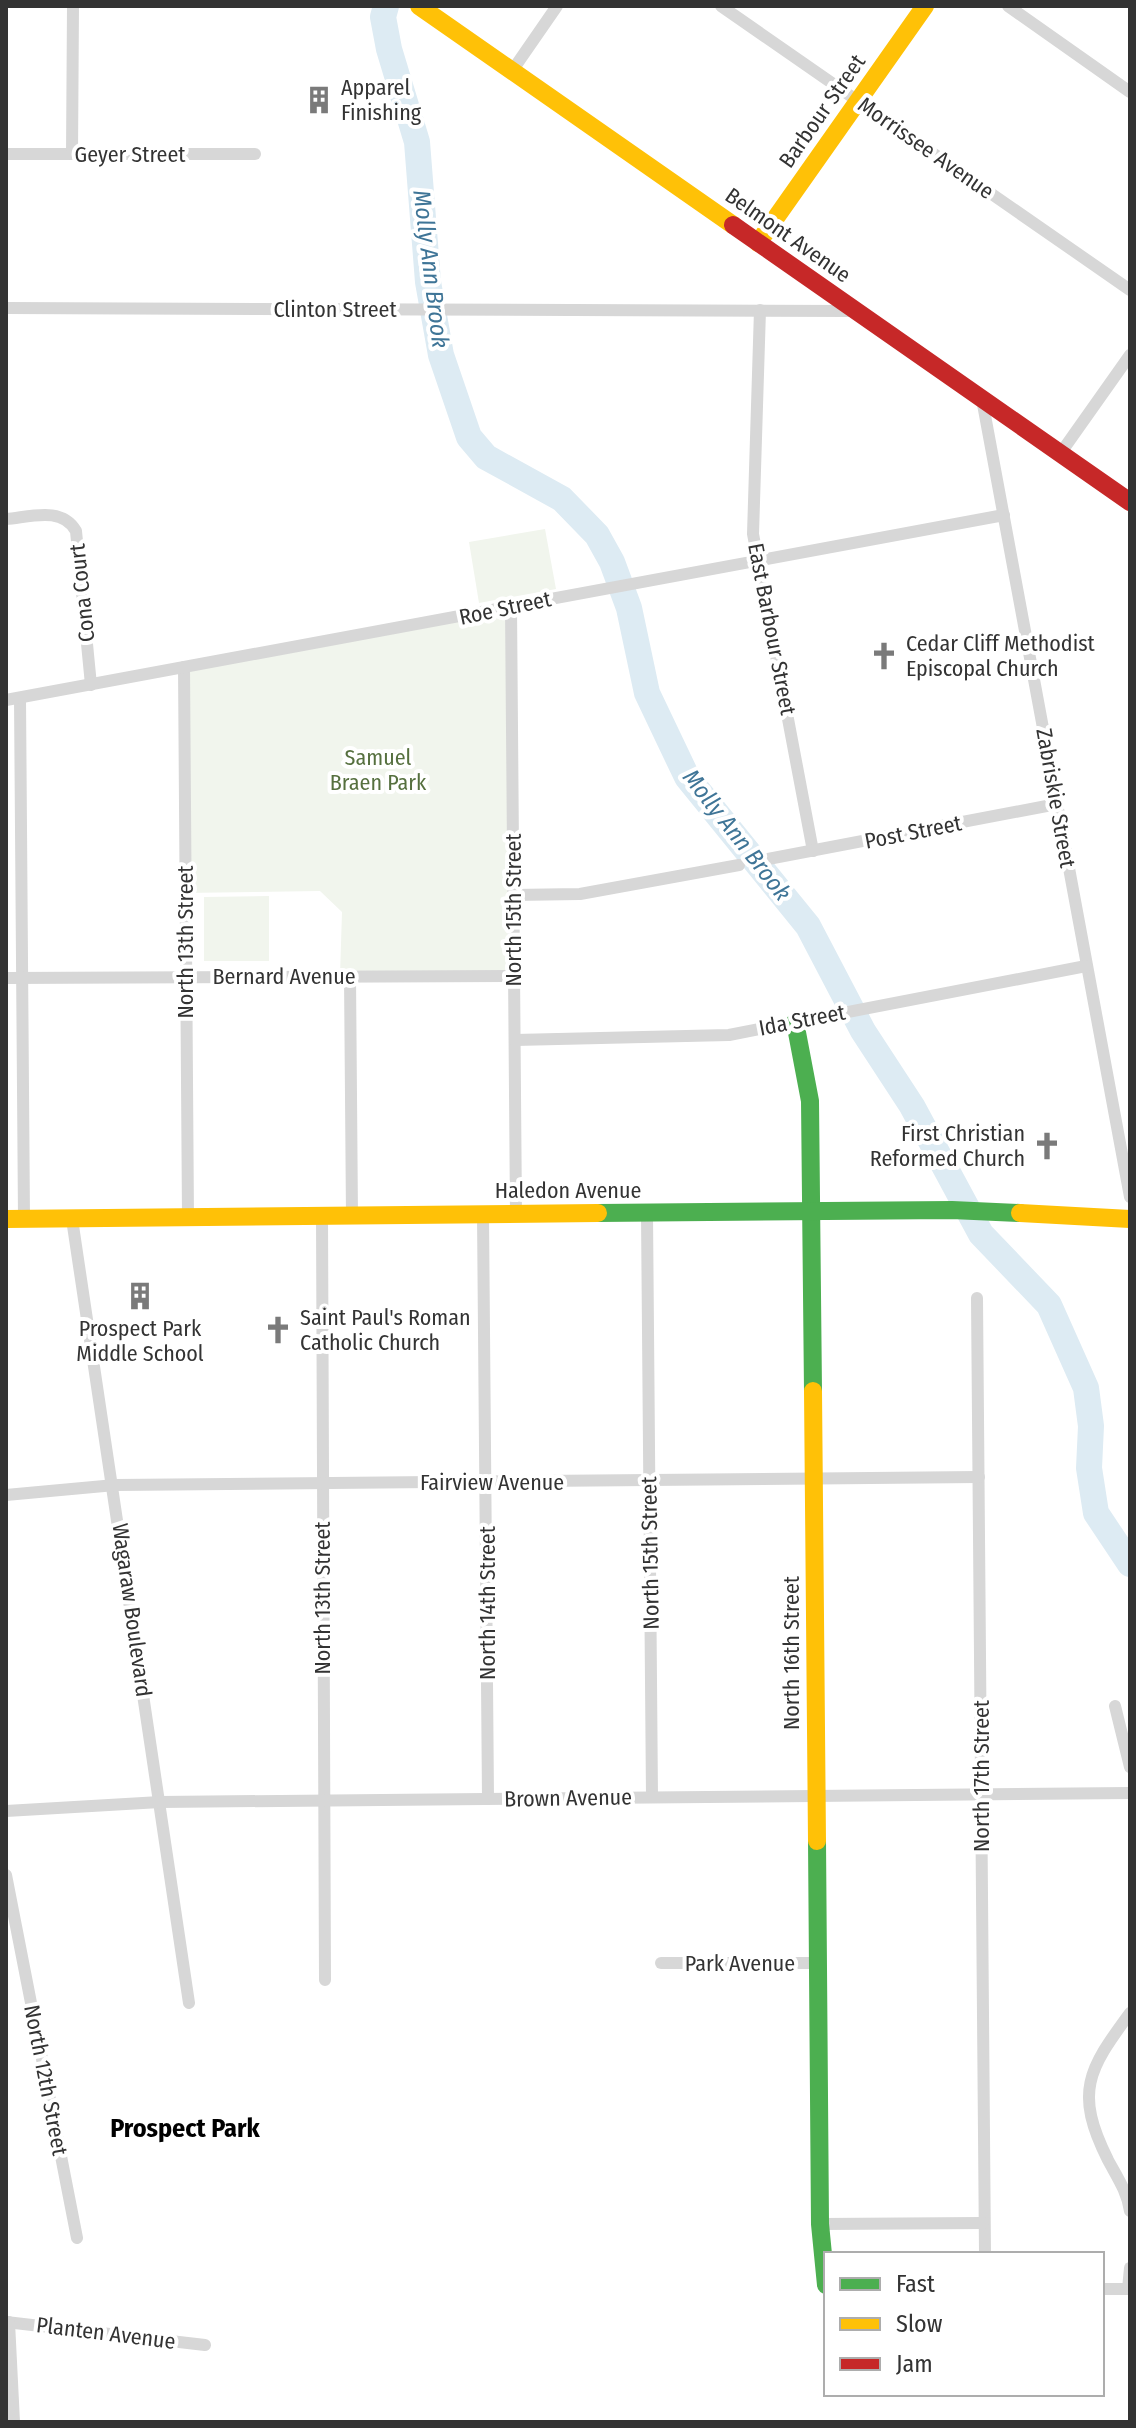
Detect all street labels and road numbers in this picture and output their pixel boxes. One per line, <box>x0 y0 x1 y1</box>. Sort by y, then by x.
street label: Barbour Street <box>773 48 871 173</box>
street label: Morrissee Avenue <box>853 91 999 205</box>
street label: Geyer Street <box>75 141 186 168</box>
street label: Belmont Avenue <box>720 182 856 288</box>
street label: Clinton Street <box>273 296 397 323</box>
street label: East Barbour Street <box>742 541 802 718</box>
street label: Cona Court <box>63 542 101 643</box>
street label: Roe Street <box>457 585 554 631</box>
street label: Zabriskie Street <box>1030 726 1082 871</box>
street label: Post Street <box>862 809 965 855</box>
street label: North 15th Street <box>500 833 527 987</box>
street label: North 13th Street <box>172 865 199 1019</box>
street label: Bernard Avenue <box>212 963 356 990</box>
street label: Ida Street <box>756 998 848 1042</box>
street label: Haledon Avenue <box>495 1177 641 1204</box>
street label: Fairview Avenue <box>420 1469 564 1496</box>
street label: North 15th Street <box>635 1475 665 1630</box>
street label: Wagaraw Boulevard <box>106 1521 158 1699</box>
street label: North 13th Street <box>309 1521 336 1675</box>
street label: North 14th Street <box>474 1525 501 1680</box>
street label: North 16th Street <box>778 1575 805 1730</box>
street label: North 17th Street <box>968 1699 995 1852</box>
street label: Brown Avenue <box>504 1783 632 1813</box>
street label: Park Avenue <box>685 1950 795 1977</box>
street label: North 12th Street <box>18 2002 74 2158</box>
street label: Planten Avenue <box>35 2311 177 2355</box>

